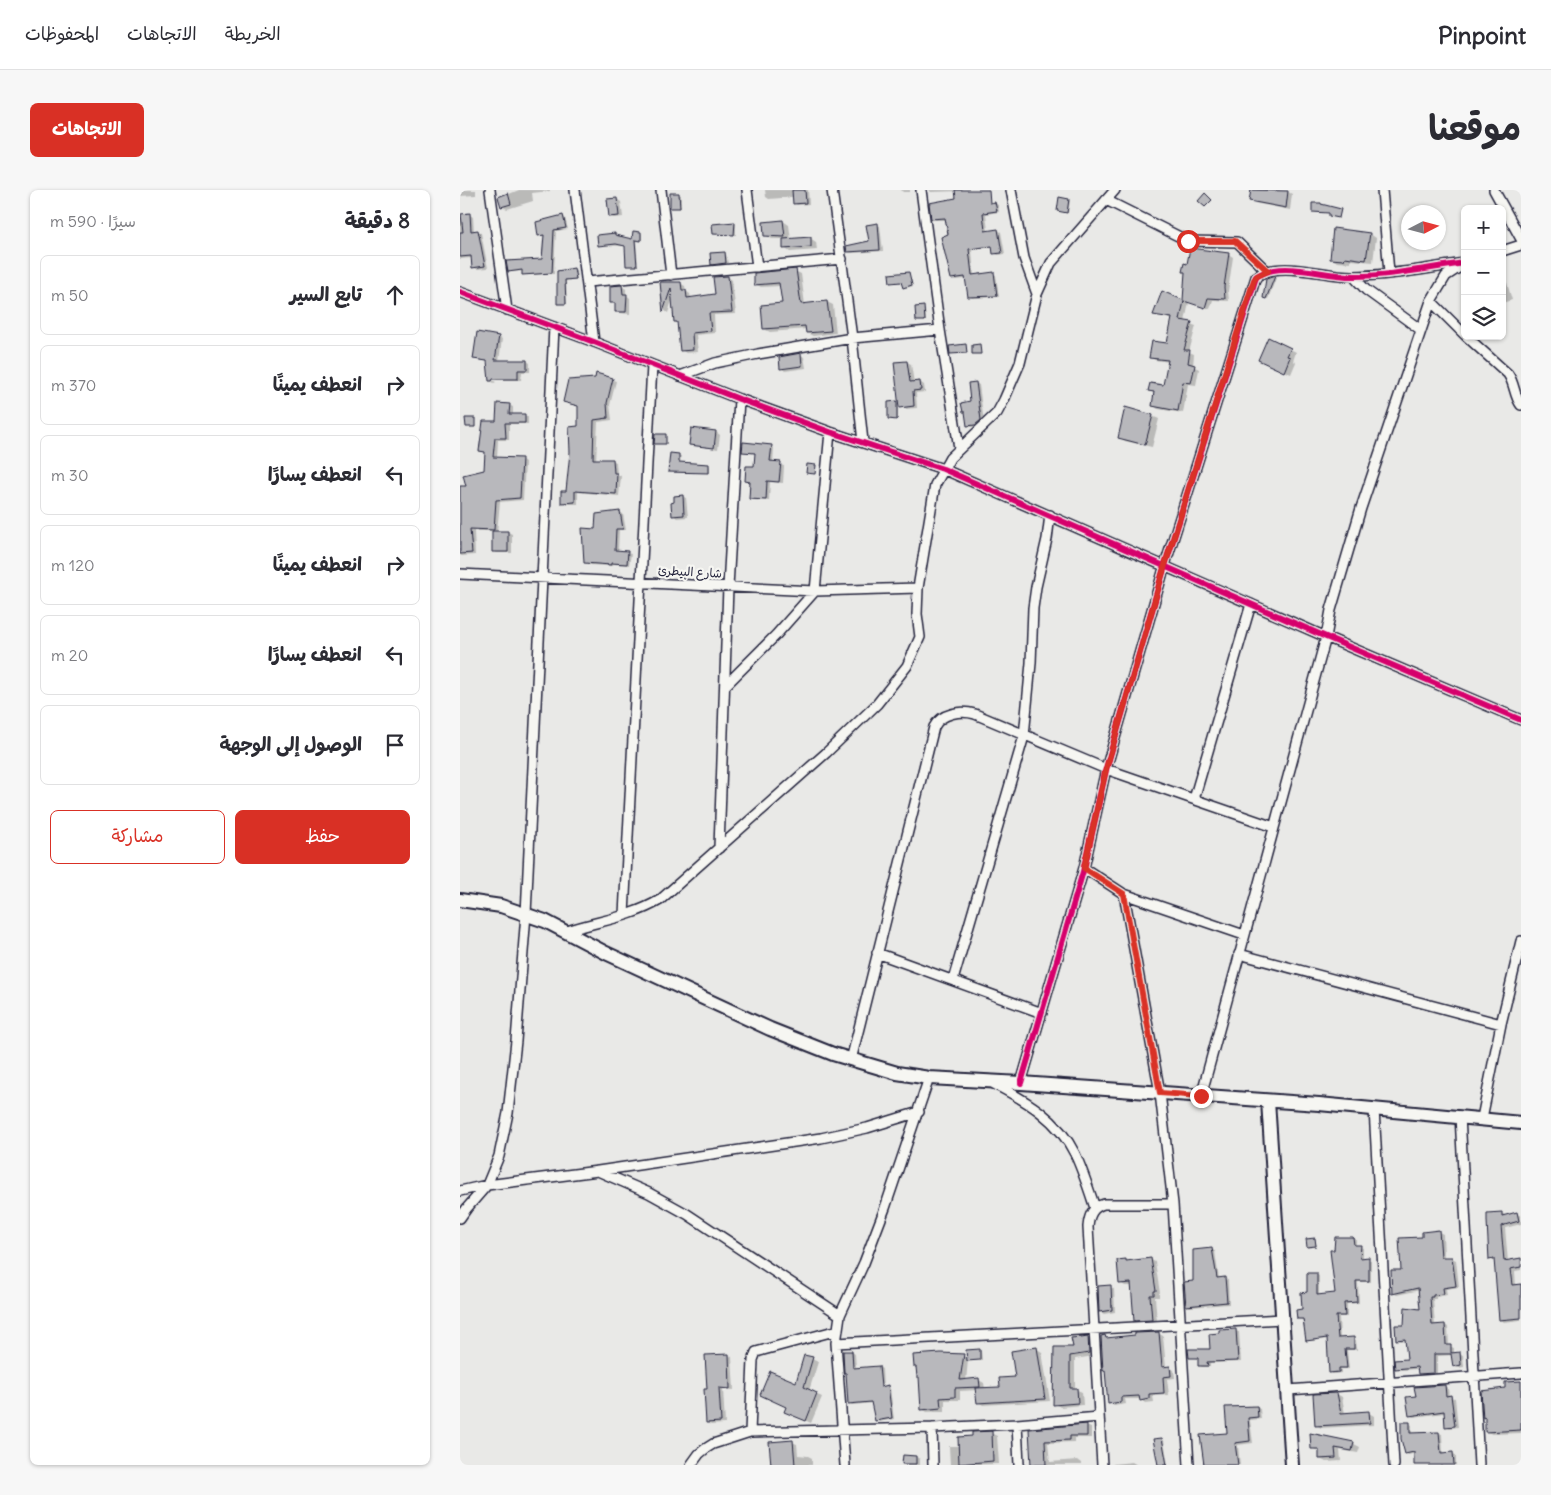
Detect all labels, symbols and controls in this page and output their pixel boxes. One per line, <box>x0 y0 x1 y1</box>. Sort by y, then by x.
text: Pinpoint <box>1438 20 1526 50</box>
text: المحفوظات <box>25 22 99 45</box>
text: الاتجاهات <box>127 22 197 45</box>
text: الخريطة <box>225 22 281 45</box>
button: الاتجاهات <box>30 103 144 157</box>
text: موقعنا <box>1428 105 1521 149</box>
north arrow <box>1401 205 1446 250</box>
map controls <box>1461 205 1506 340</box>
button: + <box>1461 205 1506 250</box>
text: 8 دقيقة <box>344 207 410 234</box>
text: سيرًا · 590 m <box>50 211 136 231</box>
route start <box>1177 230 1200 253</box>
button: − <box>1461 250 1506 295</box>
icon: ahead <box>381 281 409 309</box>
text: تابع السير <box>290 282 362 306</box>
text: 50 m <box>51 285 89 305</box>
button: layers <box>1461 295 1506 340</box>
icon: right <box>381 371 409 399</box>
text: انعطف يمينًا <box>273 372 362 396</box>
text: 370 m <box>51 375 96 395</box>
icon: left <box>381 461 409 489</box>
text: انعطف يسارًا <box>268 462 362 486</box>
text: 30 m <box>51 465 88 485</box>
icon: right <box>381 551 409 579</box>
text: انعطف يمينًا <box>273 552 362 576</box>
text: 120 m <box>51 555 95 575</box>
street label: شارع البيطرئ <box>657 562 723 583</box>
icon: left <box>381 641 409 669</box>
text: انعطف يسارًا <box>268 642 362 666</box>
text: 20 m <box>51 645 88 665</box>
icon: arrive <box>381 731 409 759</box>
text: الوصول إلى الوجهة <box>219 732 362 756</box>
button: مشاركة <box>50 810 225 864</box>
button: حفظ <box>235 810 410 864</box>
route end <box>1190 1085 1213 1108</box>

